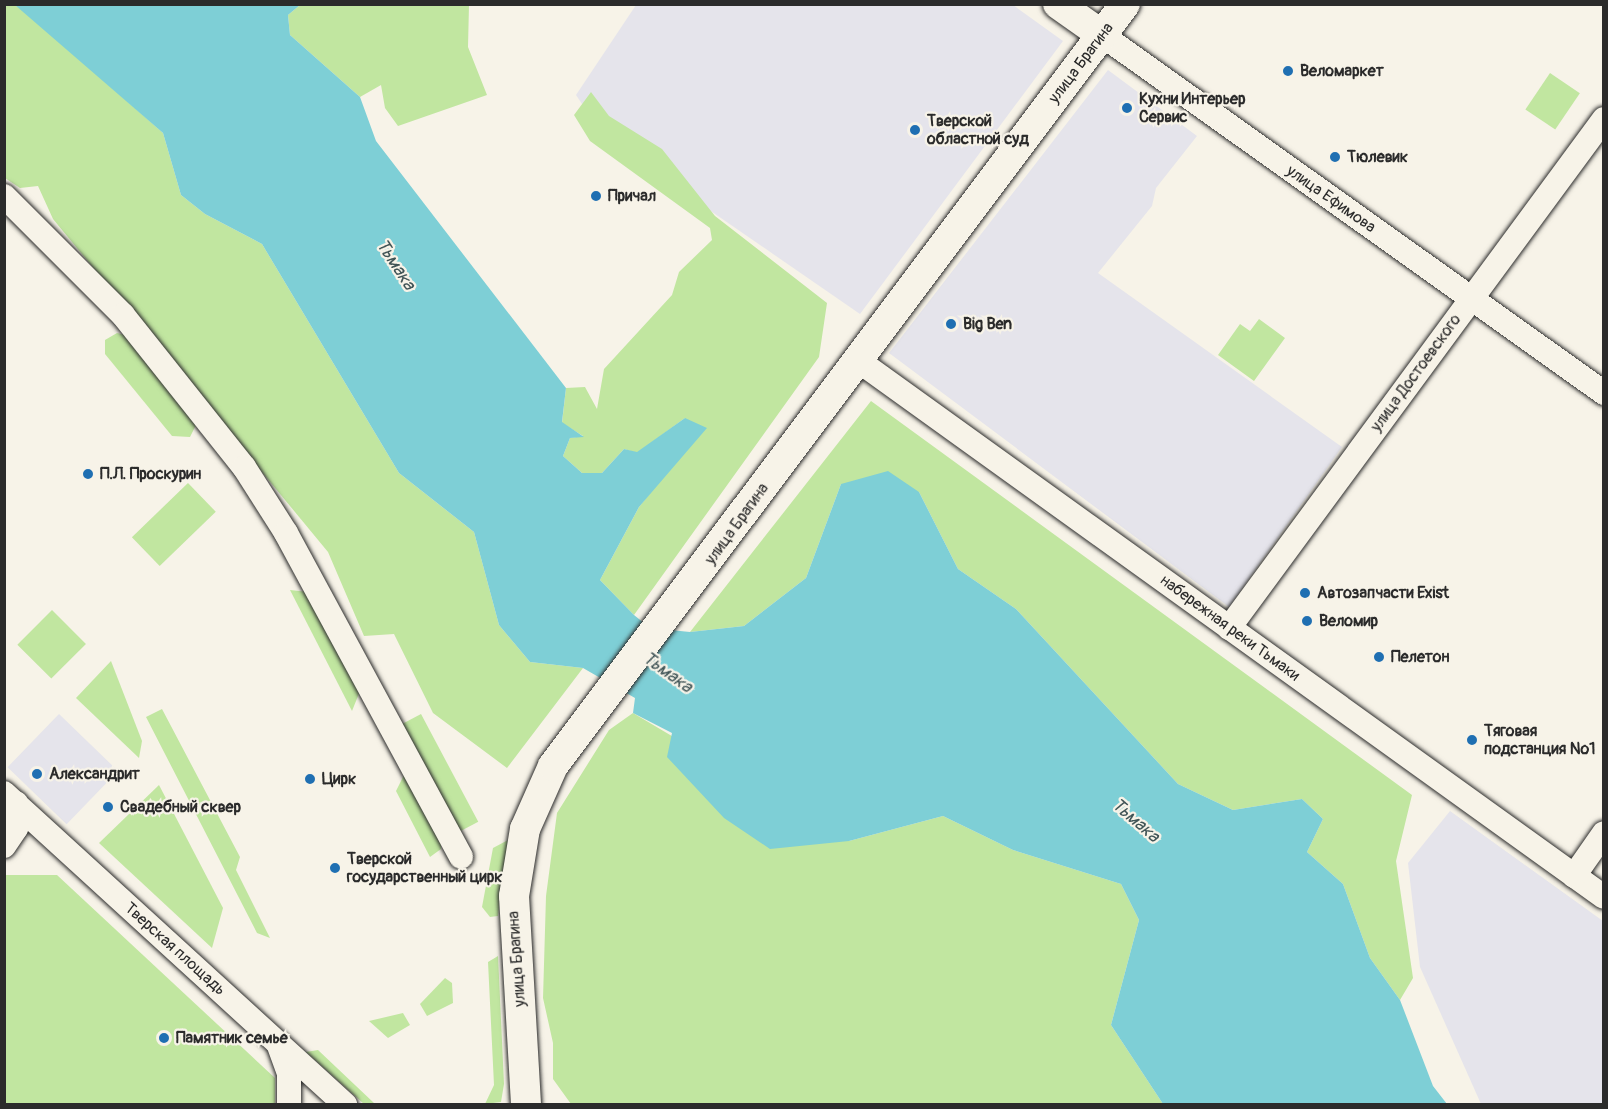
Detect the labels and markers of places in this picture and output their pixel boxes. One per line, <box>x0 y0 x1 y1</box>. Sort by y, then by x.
place label: Веломаркет <box>1300 61 1384 81</box>
marker: Веломаркет <box>1281 64 1295 78</box>
place label: Кухни Интерьер Сервис <box>1139 89 1245 127</box>
marker: Кухни Интерьер Сервис <box>1120 101 1134 115</box>
place label: Тверской областной суд <box>927 111 1029 149</box>
marker: Тверской областной суд <box>908 123 922 137</box>
place label: Тюлевик <box>1347 147 1408 167</box>
marker: Тюлевик <box>1328 150 1342 164</box>
place label: Причал <box>608 186 656 206</box>
marker: Причал <box>589 189 603 203</box>
place label: Big Ben <box>963 314 1012 334</box>
marker: Big Ben <box>944 317 958 331</box>
place label: П.Л. Проскурин <box>100 464 201 484</box>
marker: П.Л. Проскурин <box>81 467 95 481</box>
place label: Автозапчасти Exist <box>1317 583 1449 603</box>
marker: Автозапчасти Exist <box>1298 586 1312 600</box>
place label: Веломир <box>1319 611 1378 631</box>
marker: Веломир <box>1300 614 1314 628</box>
place label: Пелетон <box>1391 647 1449 667</box>
marker: Пелетон <box>1372 650 1386 664</box>
place label: Тяговая подстанция №1 <box>1484 721 1595 759</box>
marker: Тяговая подстанция №1 <box>1465 733 1479 747</box>
place label: Александрит <box>49 764 140 784</box>
marker: Александрит <box>30 767 44 781</box>
place label: Цирк <box>322 769 356 789</box>
marker: Цирк <box>303 772 317 786</box>
place label: Свадебный сквер <box>120 797 241 817</box>
marker: Свадебный сквер <box>101 800 115 814</box>
place label: Тверской государственный цирк <box>347 849 503 887</box>
marker: Тверской государственный цирк <box>328 861 342 875</box>
place label: Памятник семье <box>176 1028 288 1048</box>
marker: Памятник семье <box>157 1031 171 1045</box>

